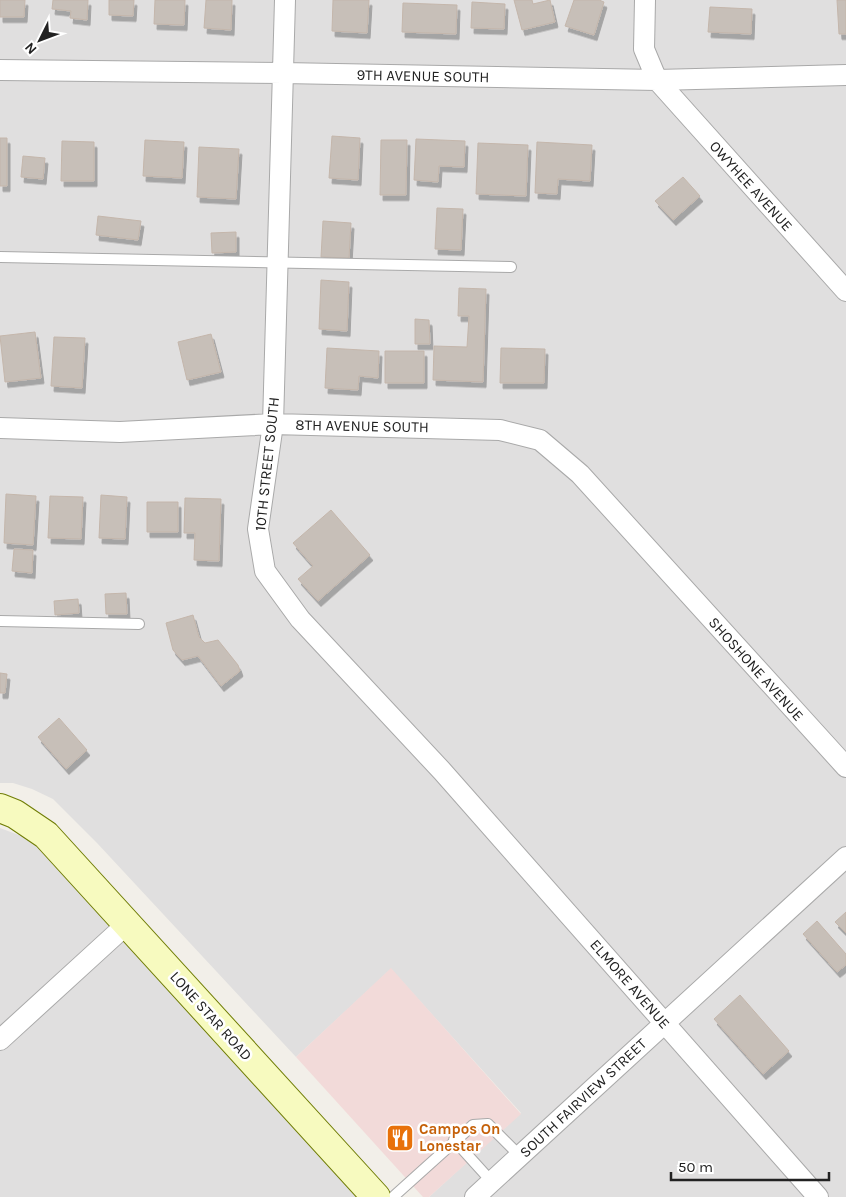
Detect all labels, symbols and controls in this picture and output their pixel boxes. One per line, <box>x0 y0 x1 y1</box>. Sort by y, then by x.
north arrow <box>15 15 65 65</box>
text: N <box>21 39 40 58</box>
street label: 9TH AVENUE SOUTH <box>356 66 490 86</box>
street label: OWYHEE AVENUE <box>706 137 796 235</box>
street label: 10TH STREET SOUTH <box>251 396 283 532</box>
street label: 8TH AVENUE SOUTH <box>295 416 429 436</box>
street label: SHOSHONE AVENUE <box>705 613 807 725</box>
street label: ELMORE AVENUE <box>586 936 674 1032</box>
street label: LONE STAR ROAD <box>166 968 256 1064</box>
street label: SOUTH FAIRVIEW STREET <box>516 1034 650 1161</box>
place label: Campos On Lonestar <box>419 1120 500 1155</box>
restaurant icon: Campos On Lonestar <box>385 1123 415 1153</box>
scale bar <box>671 1150 828 1182</box>
text: 50 m <box>678 1158 713 1176</box>

